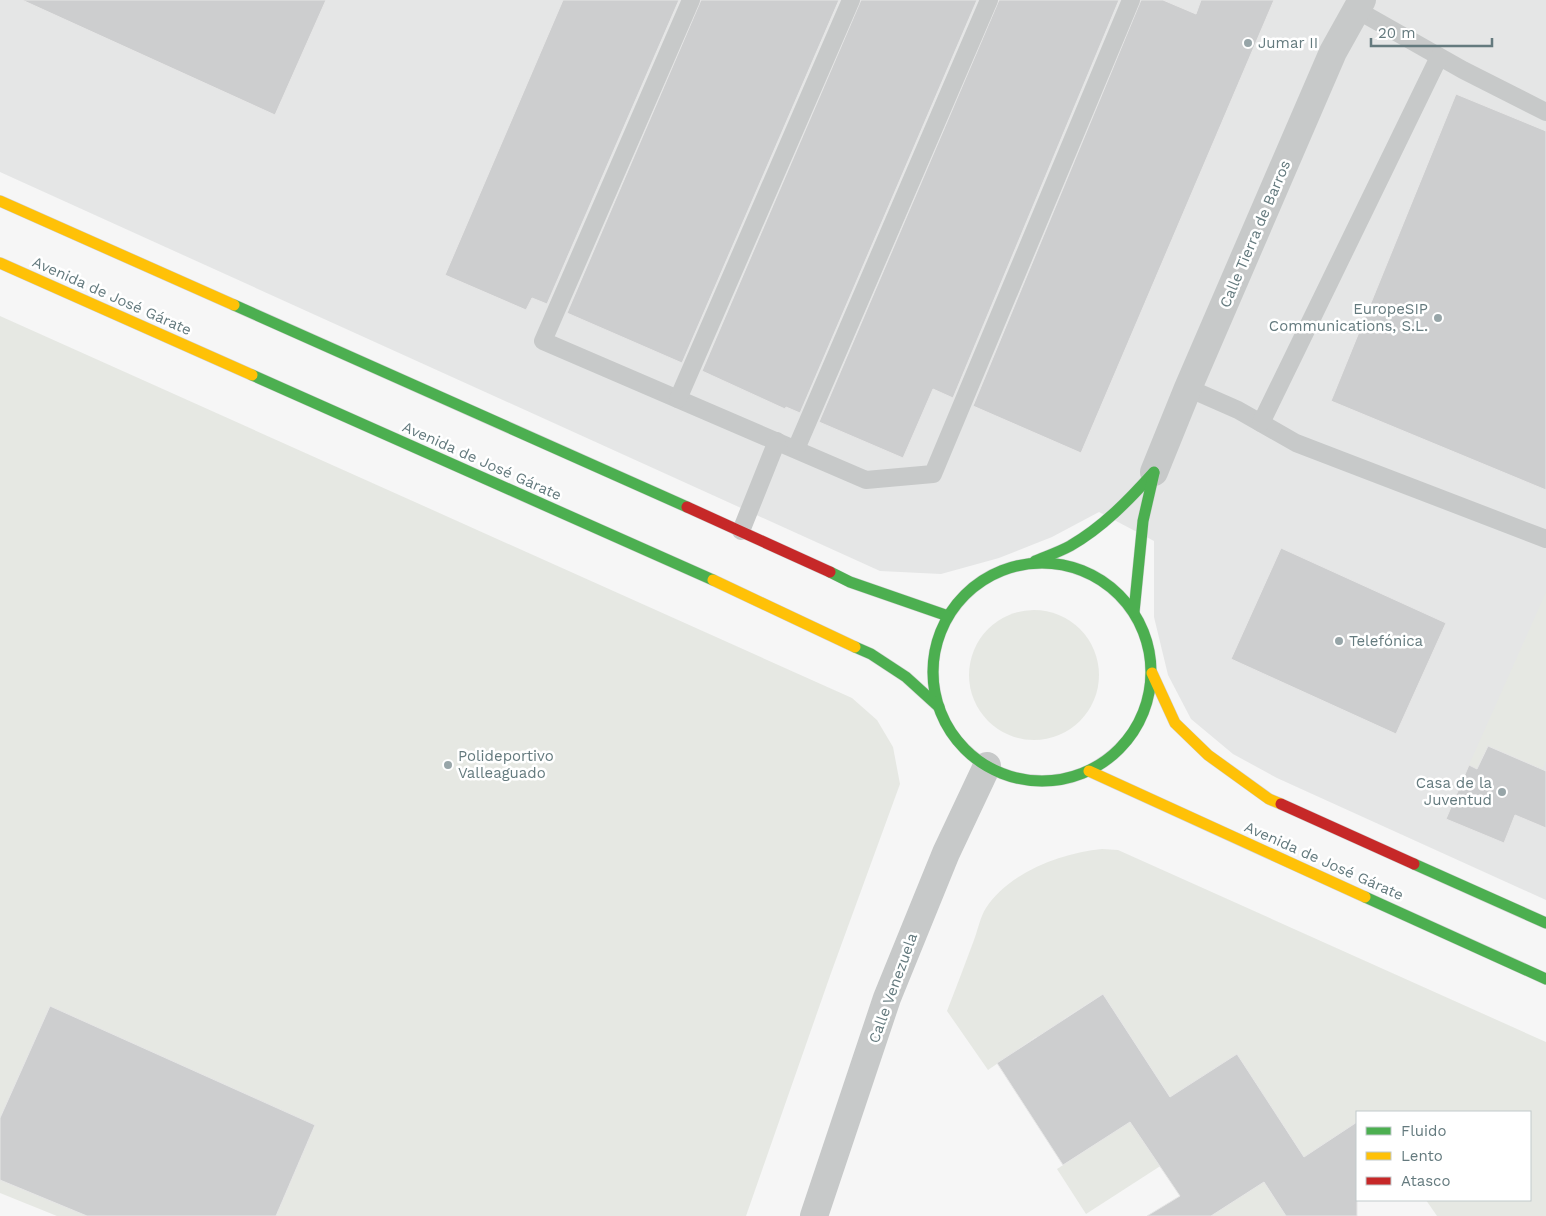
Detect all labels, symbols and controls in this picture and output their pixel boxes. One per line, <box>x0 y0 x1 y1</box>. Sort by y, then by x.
scale bar <box>1371 15 1492 47</box>
text: 20 m <box>1378 24 1416 42</box>
place label: Jumar II <box>1258 34 1318 52</box>
marker: Jumar II <box>1242 37 1254 49</box>
street label: Calle Tierra de Barros <box>1216 157 1294 310</box>
street label: Avenida de José Gárate <box>30 253 194 339</box>
place label: EuropeSIP Communications, S.L. <box>1269 300 1428 335</box>
marker: EuropeSIP Communications, S.L. <box>1432 312 1444 324</box>
street label: Avenida de José Gárate <box>400 418 564 504</box>
place label: Telefónica <box>1349 632 1424 650</box>
marker: Telefónica <box>1333 635 1345 647</box>
place label: Polideportivo Valleaguado <box>458 747 554 782</box>
marker: Polideportivo Valleaguado <box>442 759 454 771</box>
place label: Casa de la Juventud <box>1416 774 1493 809</box>
marker: Casa de la Juventud <box>1496 786 1508 798</box>
street label: Avenida de José Gárate <box>1242 818 1406 904</box>
street label: Calle Venezuela <box>865 930 921 1046</box>
legend <box>1356 1111 1531 1201</box>
text: Fluido <box>1401 1122 1446 1140</box>
text: Lento <box>1401 1147 1443 1165</box>
text: Atasco <box>1401 1172 1450 1190</box>

